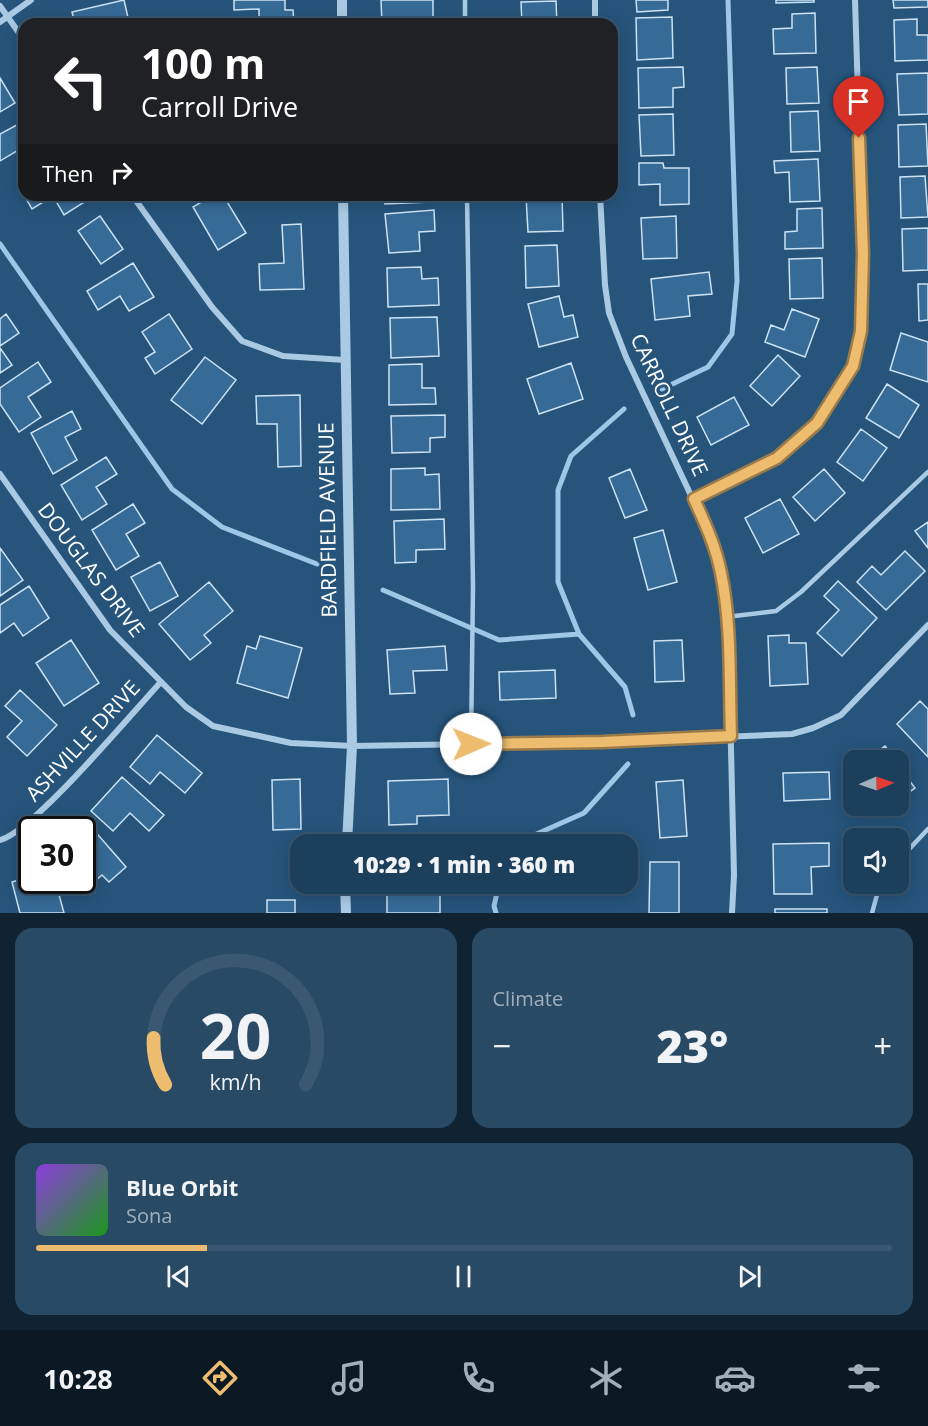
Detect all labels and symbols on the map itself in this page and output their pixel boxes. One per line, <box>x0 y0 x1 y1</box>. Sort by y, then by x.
pin <box>833 76 884 138</box>
street label: CARROLL DRIVE <box>625 329 715 480</box>
street label: BARDFIELD AVENUE <box>311 422 343 618</box>
street label: DOUGLAS DRIVE <box>32 496 152 642</box>
street label: ASHVILLE DRIVE <box>19 674 146 807</box>
position arrow <box>439 712 503 776</box>
north arrow <box>843 750 909 816</box>
speed limit sign: 30 <box>18 816 96 894</box>

